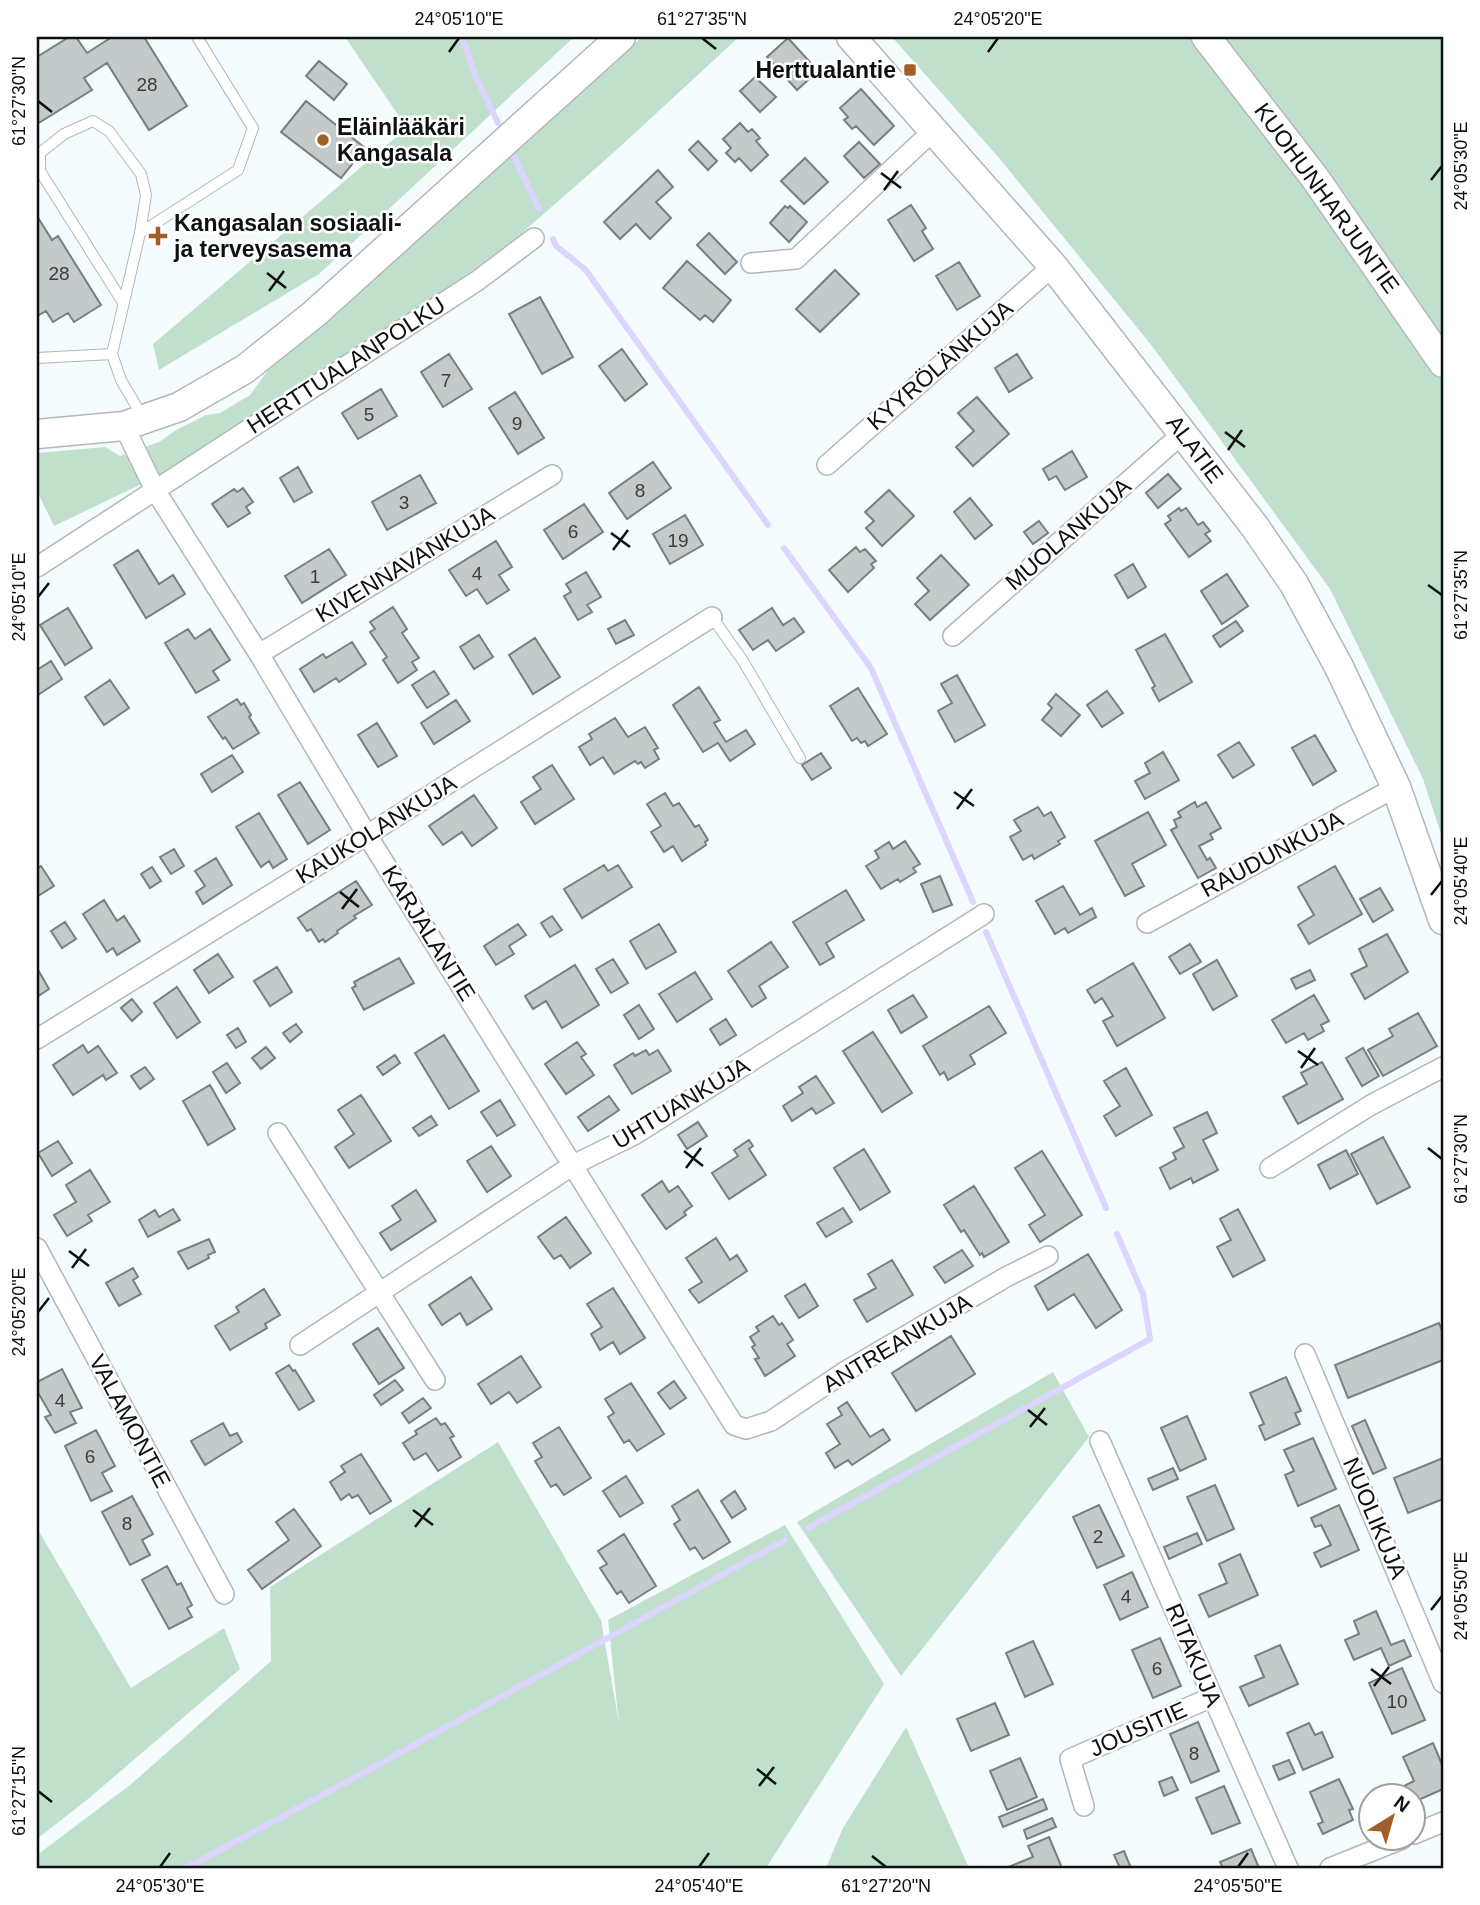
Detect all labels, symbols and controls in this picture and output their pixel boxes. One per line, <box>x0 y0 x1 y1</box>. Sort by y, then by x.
text: 24°05'10"E <box>414 9 504 29</box>
text: 61°27'35"N <box>657 9 747 29</box>
text: 24°05'20"E <box>953 9 1043 29</box>
text: 61°27'30"N <box>9 56 29 146</box>
place label: Herttualantie <box>755 57 896 83</box>
marker: Herttualantie <box>902 62 918 78</box>
house number: 28 <box>136 74 158 95</box>
street label: KUOHUNHARJUNTIE <box>1249 98 1405 298</box>
place label: Eläinlääkäri Kangasala <box>337 114 465 166</box>
text: 24°05'30"E <box>1451 121 1471 211</box>
marker: Eläinlääkäri Kangasala <box>315 132 331 148</box>
place label: Kangasalan sosiaali- ja terveysasema <box>173 210 402 262</box>
marker: Kangasalan sosiaali- ja terveysasema <box>148 226 168 246</box>
house number: 28 <box>48 263 70 284</box>
street label: HERTTUALANPOLKU <box>242 291 450 439</box>
street label: KYYRÖLÄNKUJA <box>862 294 1018 435</box>
house number: 7 <box>441 370 451 391</box>
house number: 5 <box>364 404 374 425</box>
street label: ALATIE <box>1161 410 1229 488</box>
house number: 9 <box>512 413 522 434</box>
street label: MUOLANKUJA <box>1000 472 1136 595</box>
house number: 8 <box>635 480 645 501</box>
house number: 3 <box>399 492 409 513</box>
street label: KIVENNAVANKUJA <box>311 500 500 628</box>
house number: 6 <box>568 521 578 542</box>
house number: 19 <box>667 530 689 551</box>
text: 61°27'35"N <box>1451 550 1471 640</box>
text: 24°05'10"E <box>9 552 29 642</box>
house number: 4 <box>472 563 483 584</box>
house number: 1 <box>310 566 320 587</box>
street label: KAUKOLANKUJA <box>291 769 461 889</box>
street label: RAUDUNKUJA <box>1197 805 1348 902</box>
text: 24°05'40"E <box>1451 836 1471 926</box>
street label: KARJALANTIE <box>377 861 481 1005</box>
street label: UHTUANKUJA <box>608 1052 755 1154</box>
text: 61°27'30"N <box>1451 1114 1471 1204</box>
text: 24°05'20"E <box>9 1267 29 1357</box>
street label: ANTREANKUJA <box>818 1288 977 1398</box>
street label: VALAMONTIE <box>84 1350 176 1492</box>
house number: 4 <box>55 1390 66 1411</box>
house number: 6 <box>85 1446 95 1467</box>
street label: NUOLIKUJA <box>1338 1454 1412 1583</box>
house number: 8 <box>122 1513 132 1534</box>
house number: 2 <box>1093 1526 1103 1547</box>
text: 24°05'50"E <box>1451 1551 1471 1641</box>
house number: 4 <box>1121 1586 1132 1607</box>
street label: RITAKUJA <box>1161 1600 1228 1711</box>
house number: 6 <box>1152 1658 1162 1679</box>
house number: 10 <box>1386 1691 1408 1712</box>
street label: JOUSITIE <box>1085 1696 1191 1762</box>
house number: 8 <box>1189 1743 1199 1764</box>
text: 61°27'15"N <box>9 1746 29 1836</box>
north arrow <box>1358 1783 1428 1853</box>
text: N <box>1390 1791 1414 1816</box>
text: 24°05'30"E <box>115 1876 205 1896</box>
text: 24°05'40"E <box>654 1876 744 1896</box>
text: 61°27'20"N <box>841 1876 931 1896</box>
text: 24°05'50"E <box>1193 1876 1283 1896</box>

